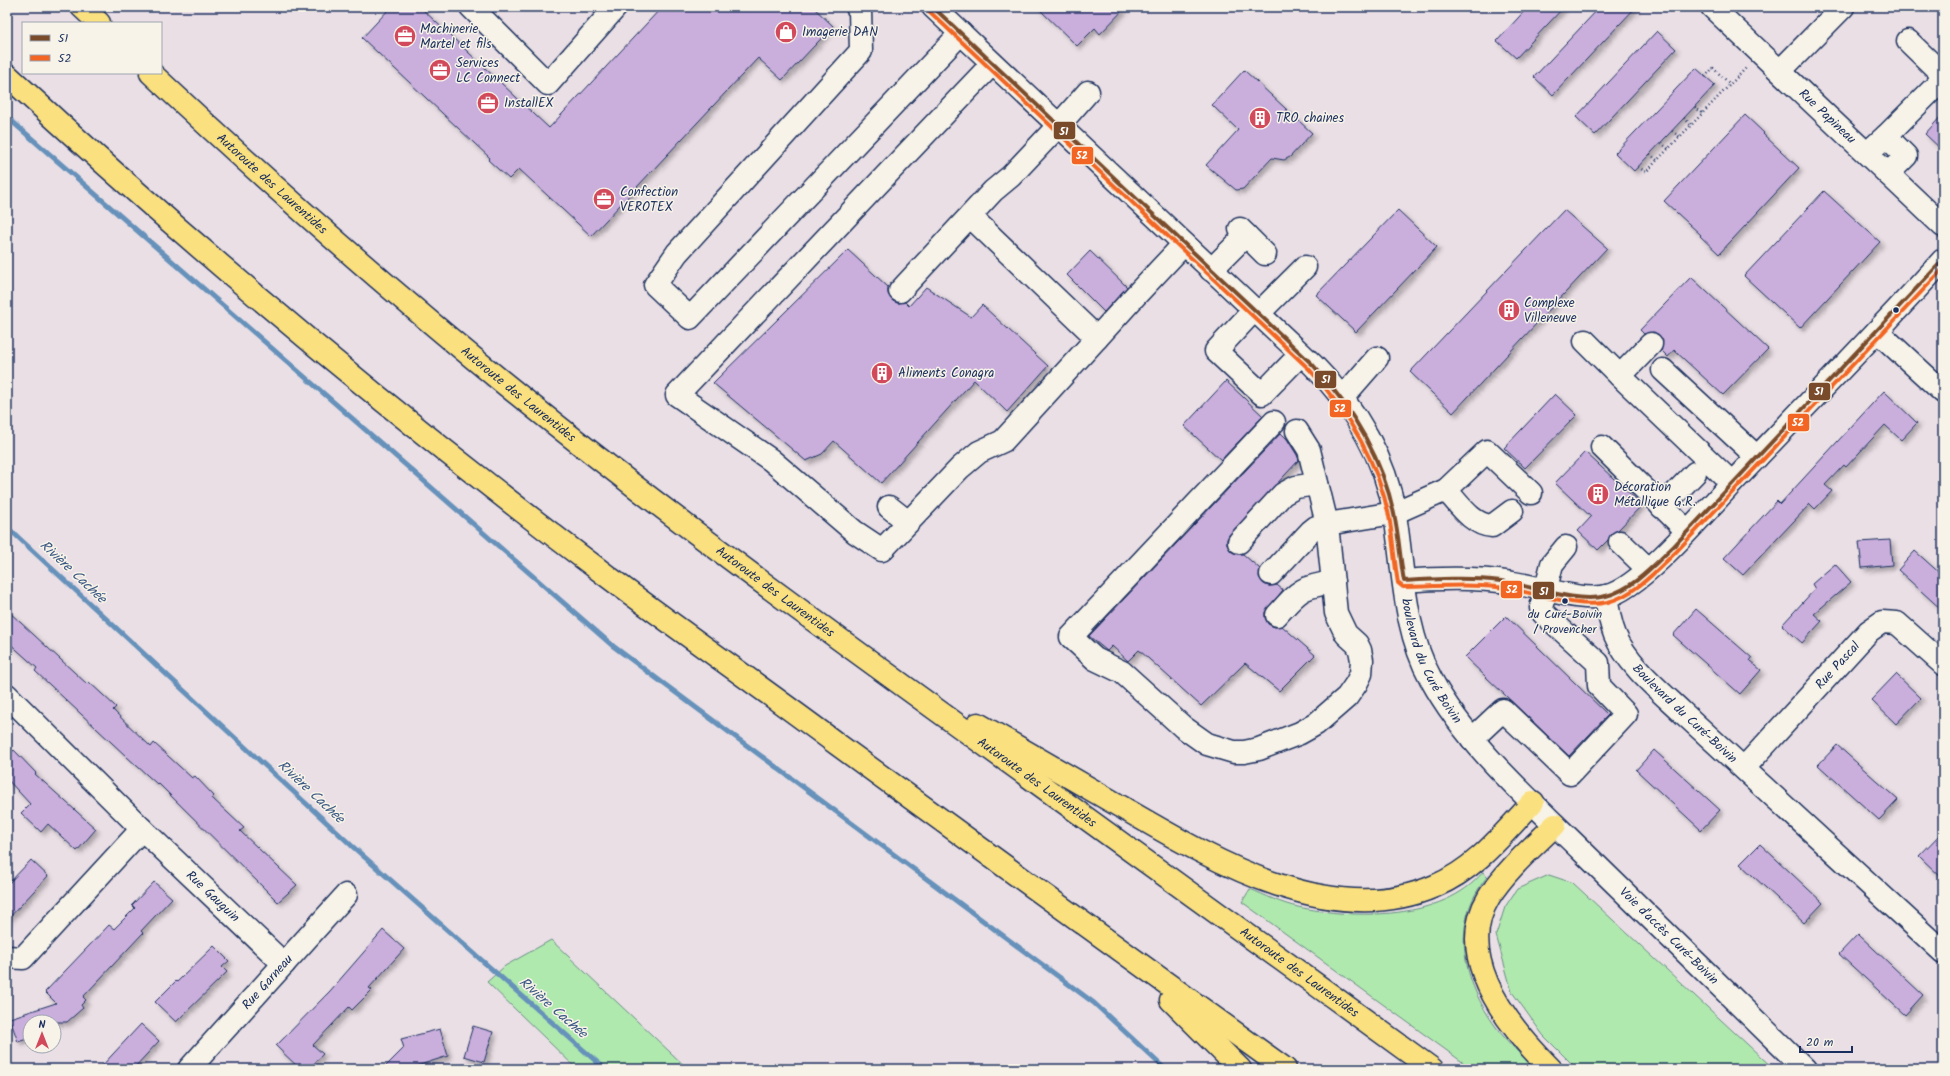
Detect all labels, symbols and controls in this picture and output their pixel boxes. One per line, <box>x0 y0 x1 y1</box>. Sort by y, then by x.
place label: Machinerie Martel et fils <box>420 19 492 55</box>
shop icon: Imagerie DAN <box>773 19 799 45</box>
legend <box>22 22 162 74</box>
place label: Imagerie DAN <box>802 22 878 43</box>
office icon: Machinerie Martel et fils <box>392 23 418 49</box>
text: 51 <box>58 29 68 48</box>
text: 52 <box>58 49 71 68</box>
place label: Services LC Connect <box>456 53 521 89</box>
office icon: Services LC Connect <box>427 57 453 83</box>
street label: Rue Papineau <box>1794 84 1861 149</box>
office icon: InstallEX <box>475 90 501 116</box>
place label: InstallEX <box>504 93 555 114</box>
building icon: TRO chaines <box>1247 105 1273 131</box>
place label: TRO chaines <box>1276 108 1344 129</box>
line badge: 51 <box>1053 121 1076 140</box>
text: 51 <box>1059 123 1069 141</box>
street label: Autoroute des Laurentides <box>212 128 333 240</box>
line badge: 52 <box>1071 146 1094 165</box>
text: 52 <box>1075 147 1088 165</box>
place label: Confection VEROTEX <box>620 182 678 218</box>
office icon: Confection VEROTEX <box>591 186 617 212</box>
place label: Complexe Villeneuve <box>1524 293 1577 329</box>
building icon: Complexe Villeneuve <box>1496 297 1522 323</box>
unlabelled marker <box>1891 305 1901 315</box>
street label: Autoroute des Laurentides <box>456 341 581 448</box>
building icon: Aliments Conagra <box>869 360 895 386</box>
place label: Aliments Conagra <box>898 363 994 384</box>
line badge: 51 <box>1314 370 1337 389</box>
text: 51 <box>1321 371 1331 389</box>
line badge: 51 <box>1808 382 1831 401</box>
text: 51 <box>1814 383 1824 401</box>
line badge: 52 <box>1329 399 1352 418</box>
text: 52 <box>1333 400 1346 418</box>
line badge: 52 <box>1787 413 1810 432</box>
text: 52 <box>1791 414 1804 432</box>
place label: Décoration Métallique G.R. <box>1614 477 1696 513</box>
building icon: Décoration Métallique G.R. <box>1585 481 1611 507</box>
water label: Rivière Cachée <box>35 535 113 610</box>
street label: Autoroute des Laurentides <box>711 541 839 643</box>
line badge: 52 <box>1500 580 1523 599</box>
text: 52 <box>1505 581 1518 599</box>
line badge: 51 <box>1532 581 1555 600</box>
text: 51 <box>1539 583 1549 601</box>
marker: du Curé-Boivin / Provencher <box>1560 596 1570 606</box>
street label: boulevard du Curé Boivin <box>1395 597 1467 728</box>
place label: du Curé-Boivin / Provencher <box>1528 605 1602 639</box>
street label: Rue Pascal <box>1810 637 1865 694</box>
street label: Boulevard du Curé-Boivin <box>1627 659 1742 769</box>
street label: Autoroute des Laurentides <box>973 732 1101 833</box>
water label: Rivière Cachée <box>273 755 351 830</box>
street label: Rue Gauguin <box>181 865 245 927</box>
street label: Voie d'accès Curé-Boivin <box>1614 882 1724 990</box>
street label: Autoroute des Laurentides <box>1235 922 1364 1023</box>
street label: Rue Garneau <box>237 949 299 1015</box>
water label: Rivière Cachée <box>514 972 593 1045</box>
north arrow <box>22 1014 62 1054</box>
text: N <box>39 1016 46 1034</box>
scale bar <box>1800 1028 1852 1054</box>
text: 20 m <box>1806 1033 1834 1052</box>

